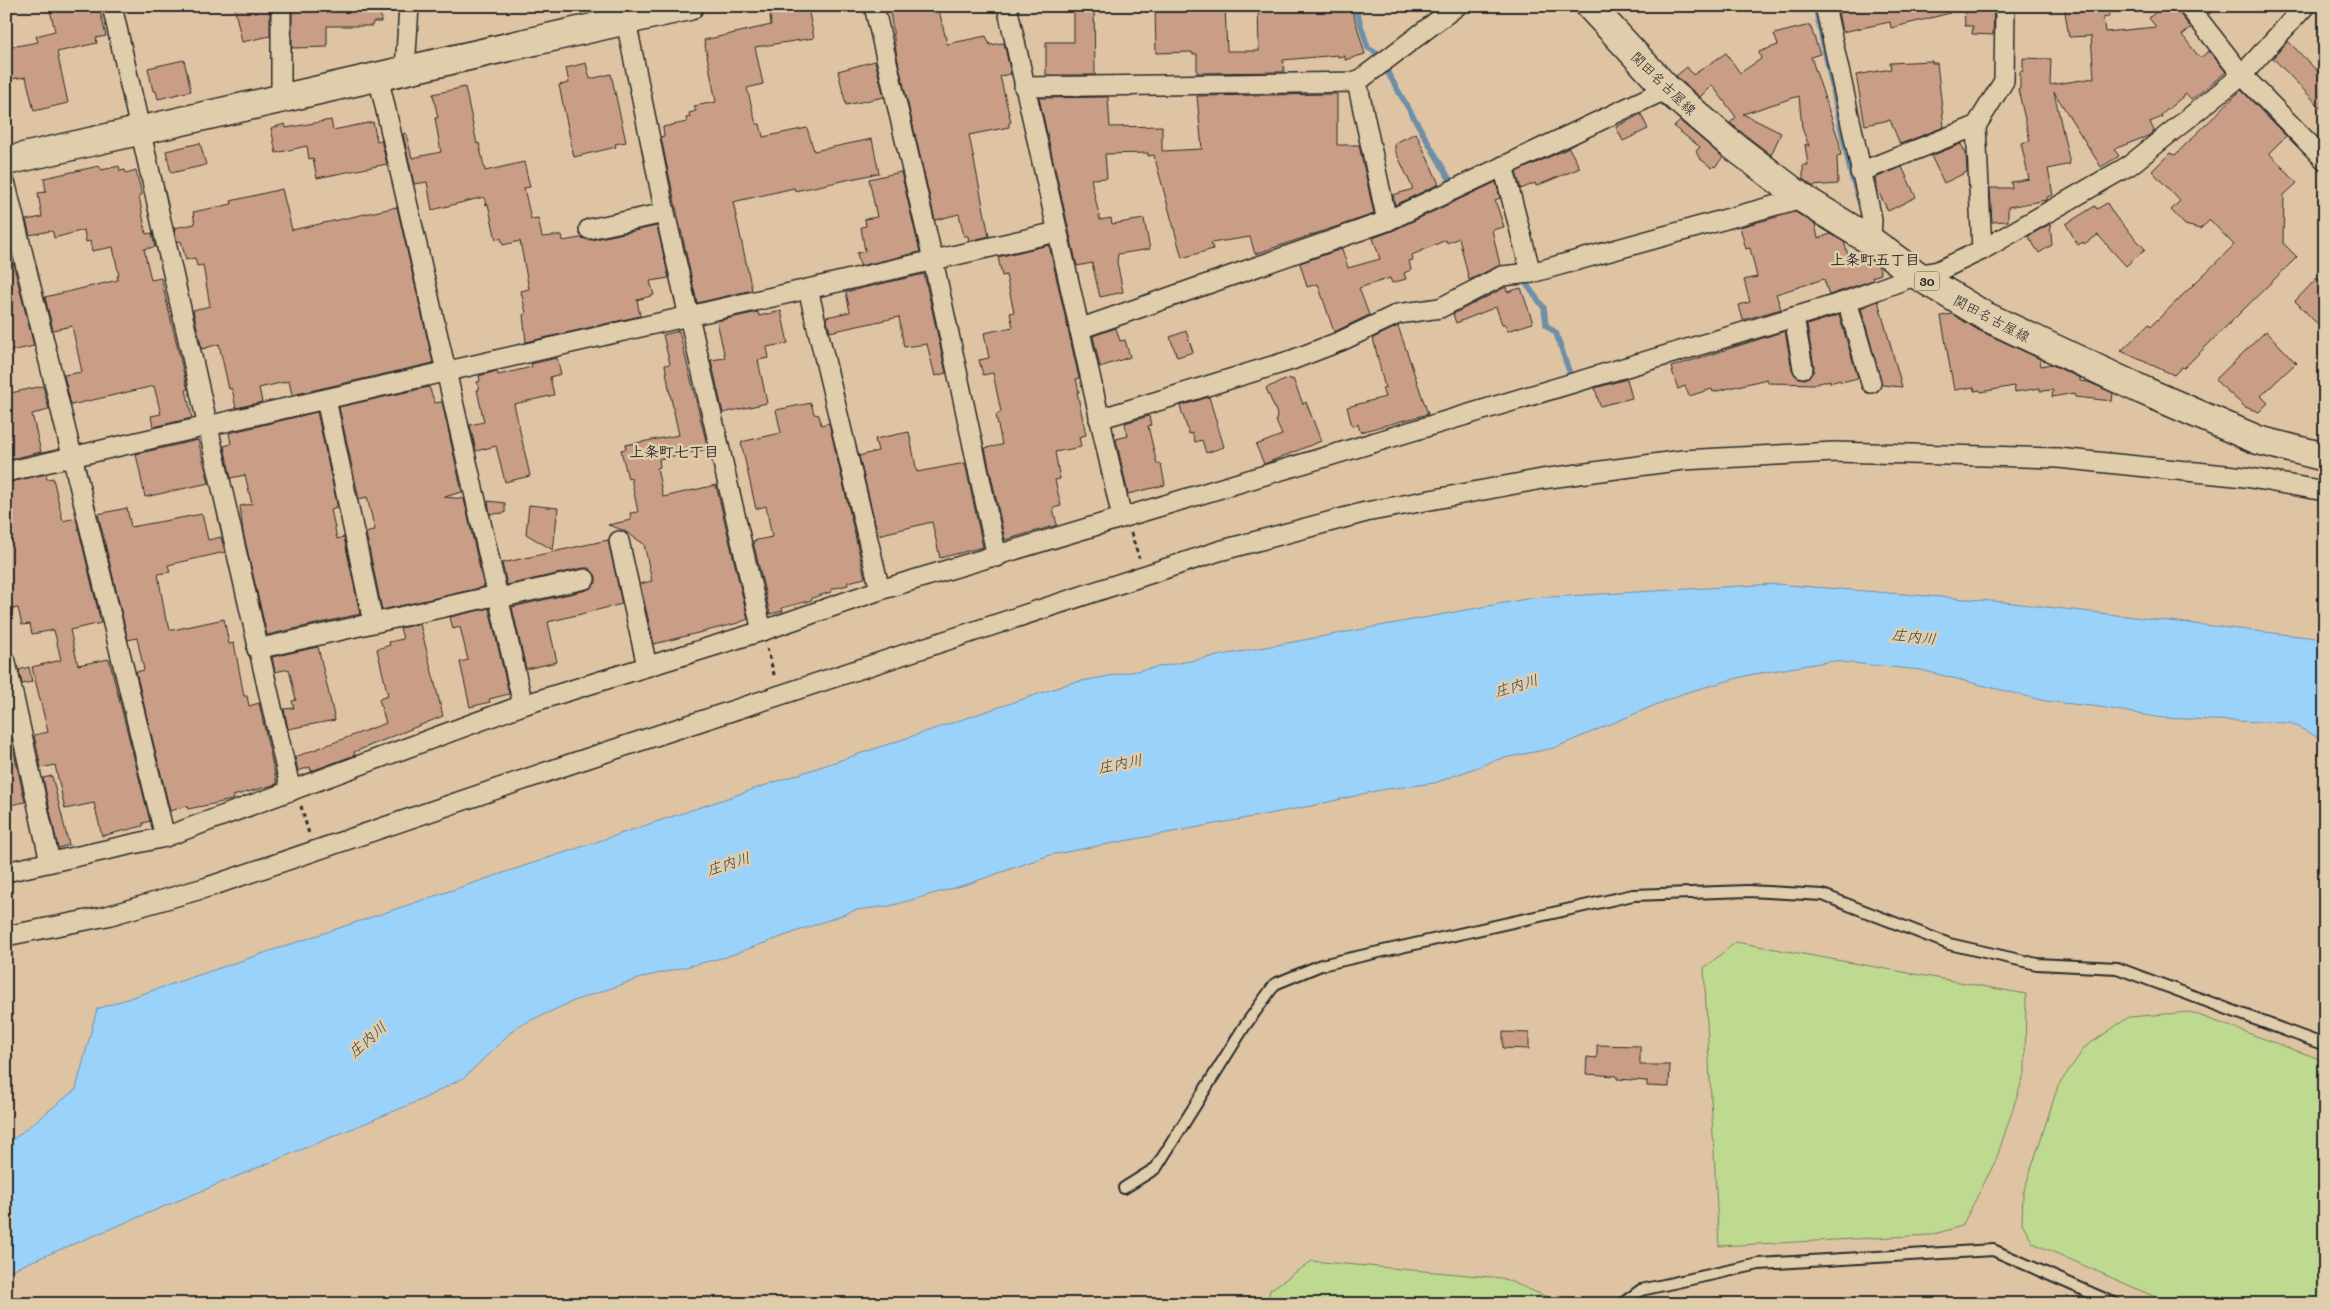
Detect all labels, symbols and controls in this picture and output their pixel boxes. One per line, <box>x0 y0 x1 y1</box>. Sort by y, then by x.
street label: 関田名古屋線 <box>1627 47 1701 119</box>
district label: 上条町五丁目 <box>1830 249 1920 269</box>
road number: 30 <box>1914 272 1940 290</box>
street label: 関田名古屋線 <box>1950 290 2034 346</box>
district label: 上条町七丁目 <box>629 441 719 461</box>
water label: 庄内川 <box>1891 624 1937 648</box>
water label: 庄内川 <box>1492 669 1540 701</box>
water label: 庄内川 <box>1096 749 1144 777</box>
water label: 庄内川 <box>704 847 752 879</box>
water label: 庄内川 <box>344 1017 390 1061</box>

